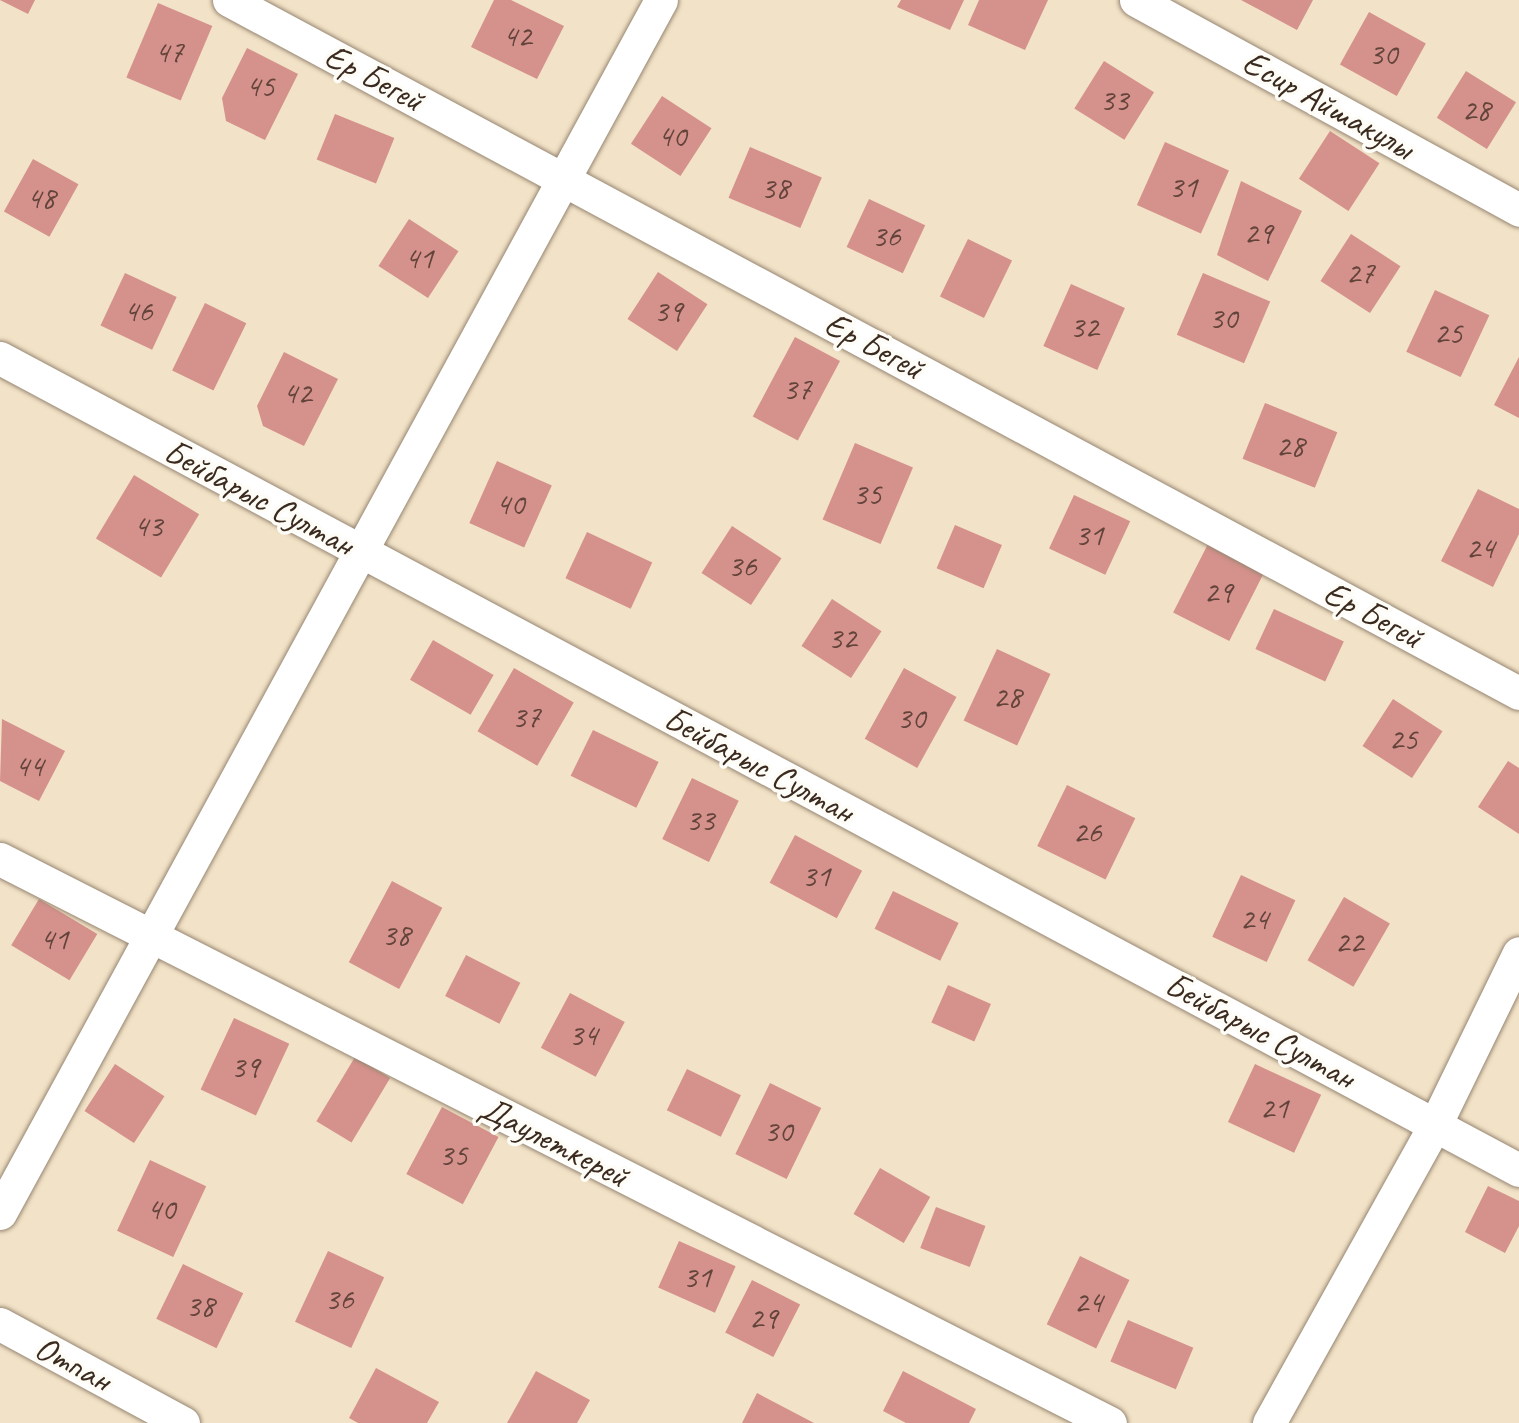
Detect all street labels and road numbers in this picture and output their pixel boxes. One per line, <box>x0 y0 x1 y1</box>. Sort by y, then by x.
street label: Ер Бегей <box>317 35 431 121</box>
street label: Есир Айшакулы <box>1236 41 1420 169</box>
street label: Ер Бегей <box>817 303 931 389</box>
street label: Бейбарыс Султан <box>155 429 363 567</box>
street label: Ер Бегей <box>1316 572 1430 658</box>
street label: Бейбарыс Султан <box>655 696 863 834</box>
street label: Бейбарыс Султан <box>1156 962 1364 1100</box>
street label: Даулеткерей <box>473 1087 635 1197</box>
street label: Отпан <box>28 1327 118 1401</box>

